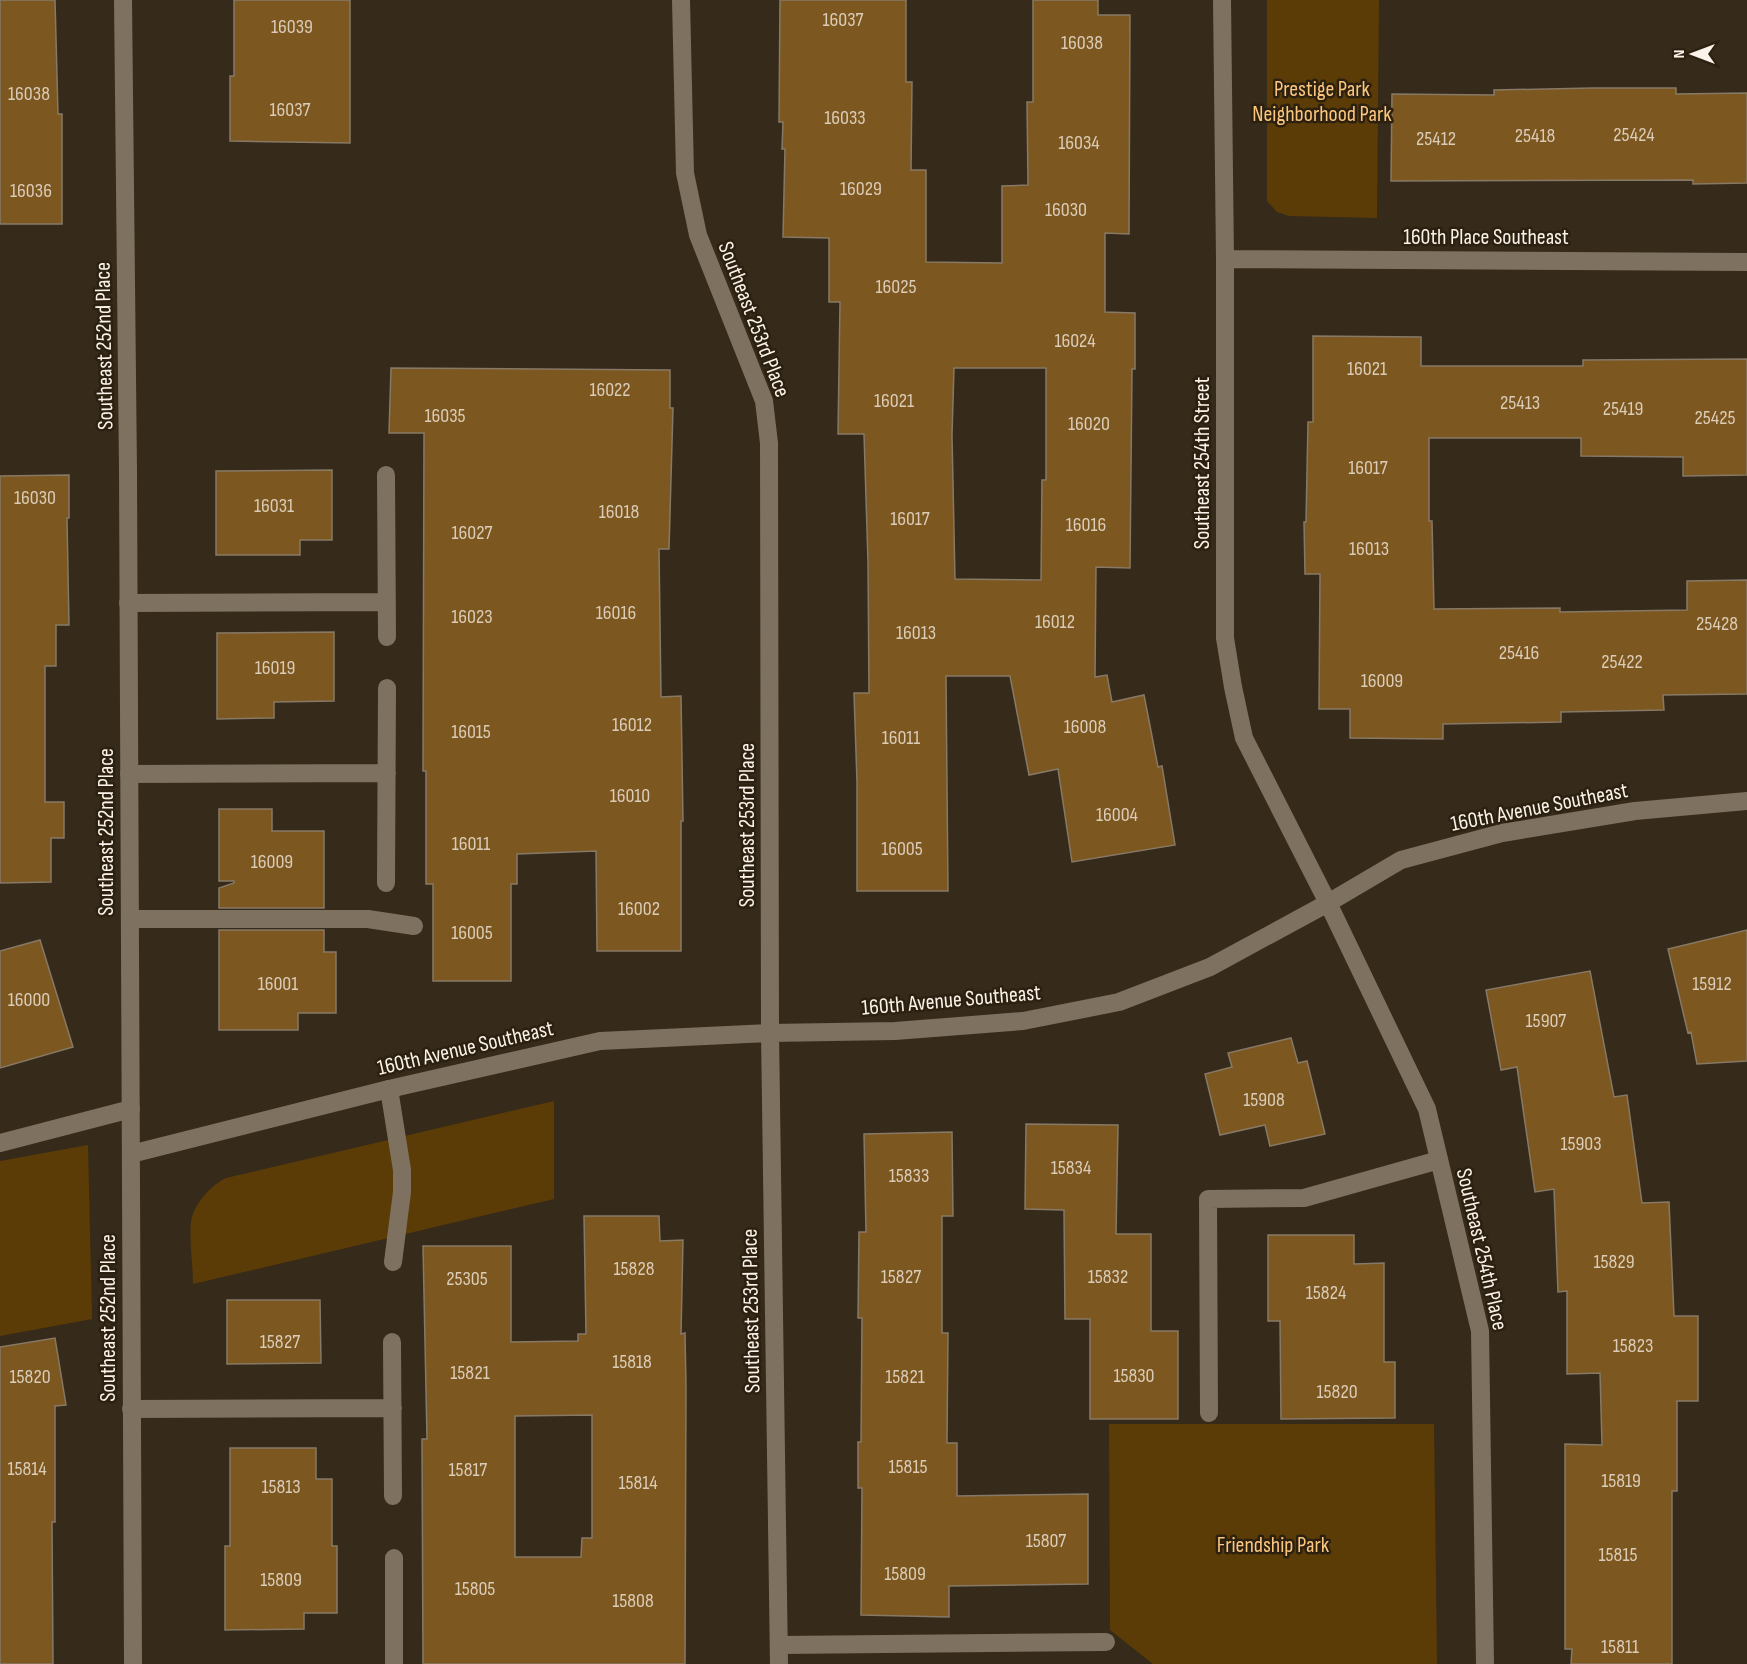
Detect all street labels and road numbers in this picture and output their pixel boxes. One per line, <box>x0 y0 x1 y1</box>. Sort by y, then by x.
street label: 160th Place Southeast <box>1403 224 1569 251</box>
street label: Southeast 253rd Place <box>712 238 796 401</box>
street label: Southeast 252nd Place <box>90 262 119 430</box>
street label: Southeast 254th Street <box>1189 376 1216 549</box>
street label: Southeast 253rd Place <box>734 743 761 907</box>
street label: Southeast 252nd Place <box>93 748 120 916</box>
street label: 160th Avenue Southeast <box>1448 777 1630 838</box>
street label: 160th Avenue Southeast <box>860 979 1042 1022</box>
street label: 160th Avenue Southeast <box>375 1015 556 1082</box>
street label: Southeast 254th Place <box>1450 1166 1513 1333</box>
street label: Southeast 253rd Place <box>737 1229 766 1393</box>
street label: Southeast 252nd Place <box>95 1234 122 1402</box>

